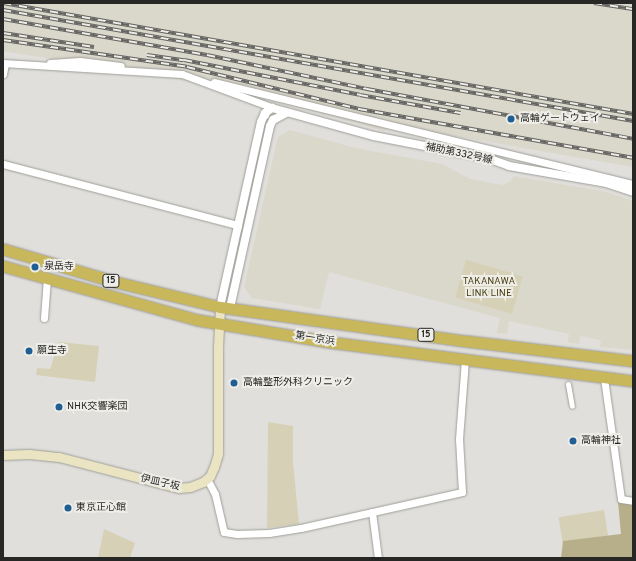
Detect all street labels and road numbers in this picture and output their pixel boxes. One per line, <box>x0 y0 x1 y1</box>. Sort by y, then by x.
street label: 補助第332号線 <box>425 141 493 167</box>
road number: 15 <box>102 274 120 288</box>
road number: 15 <box>417 328 435 342</box>
street label: 第一京浜 <box>294 330 336 348</box>
street label: 伊皿子坂 <box>139 473 181 493</box>

